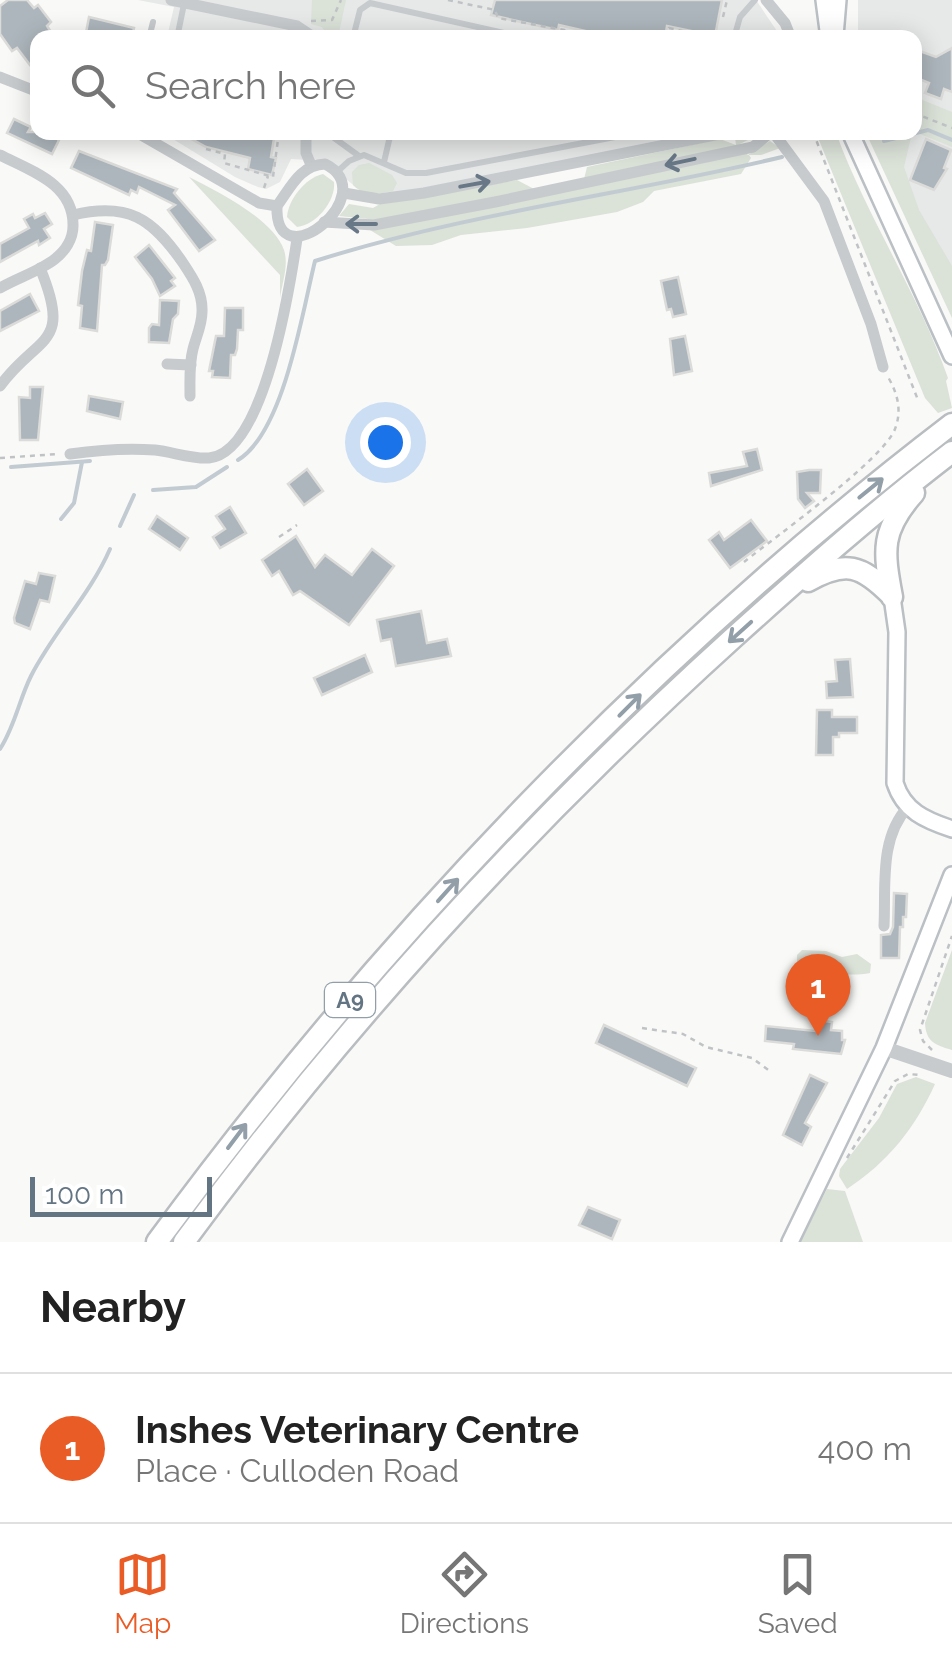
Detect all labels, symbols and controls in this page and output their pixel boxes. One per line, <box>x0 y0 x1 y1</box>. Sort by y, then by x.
search box <box>30 30 922 140</box>
icon: search <box>65 58 120 113</box>
text: Search here <box>145 63 356 108</box>
one-way arrow <box>665 154 697 172</box>
one-way arrow <box>458 174 490 193</box>
one-way arrow <box>346 214 378 234</box>
your location <box>360 417 411 468</box>
one-way arrow <box>858 477 884 499</box>
one-way arrow <box>728 619 754 643</box>
one-way arrow <box>617 693 641 717</box>
one-way arrow <box>436 878 459 903</box>
pin: 1 <box>786 954 850 1036</box>
road number: A9 <box>325 983 375 1017</box>
one-way arrow <box>226 1123 247 1150</box>
scale bar <box>30 1172 212 1216</box>
text: 100 m <box>45 1178 124 1211</box>
text: Nearby <box>40 1283 186 1332</box>
text: Inshes Veterinary Centre <box>135 1407 579 1452</box>
text: 1 <box>65 1430 80 1467</box>
text: 400 m <box>818 1430 912 1467</box>
text: Place · Culloden Road <box>135 1452 459 1489</box>
tab: Map <box>114 1547 171 1640</box>
tab: Directions <box>400 1547 529 1640</box>
tab: Saved <box>758 1547 838 1640</box>

